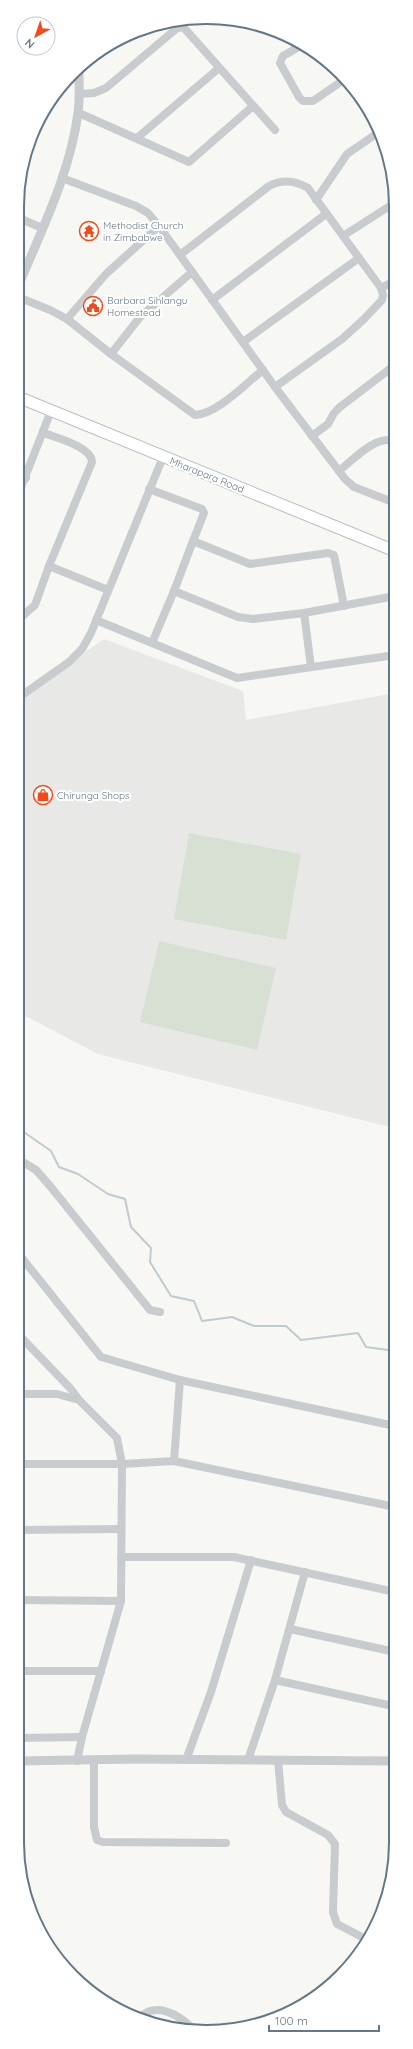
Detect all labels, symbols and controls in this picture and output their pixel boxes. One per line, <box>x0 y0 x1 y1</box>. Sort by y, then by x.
north arrow <box>16 16 56 56</box>
text: N <box>22 36 37 52</box>
place label: Methodist Church in Zimbabwe <box>103 219 183 244</box>
temple icon: Methodist Church in Zimbabwe <box>78 220 100 242</box>
place label: Barbara Sihlangu Homestead <box>107 294 188 319</box>
public building icon: Barbara Sihlangu Homestead <box>82 295 104 317</box>
street label: Mharapara Road <box>168 454 246 496</box>
shop icon: Chirunga Shops <box>32 784 54 806</box>
place label: Chirunga Shops <box>57 789 130 802</box>
scale bar <box>269 2007 379 2033</box>
text: 100 m <box>275 2013 308 2028</box>

